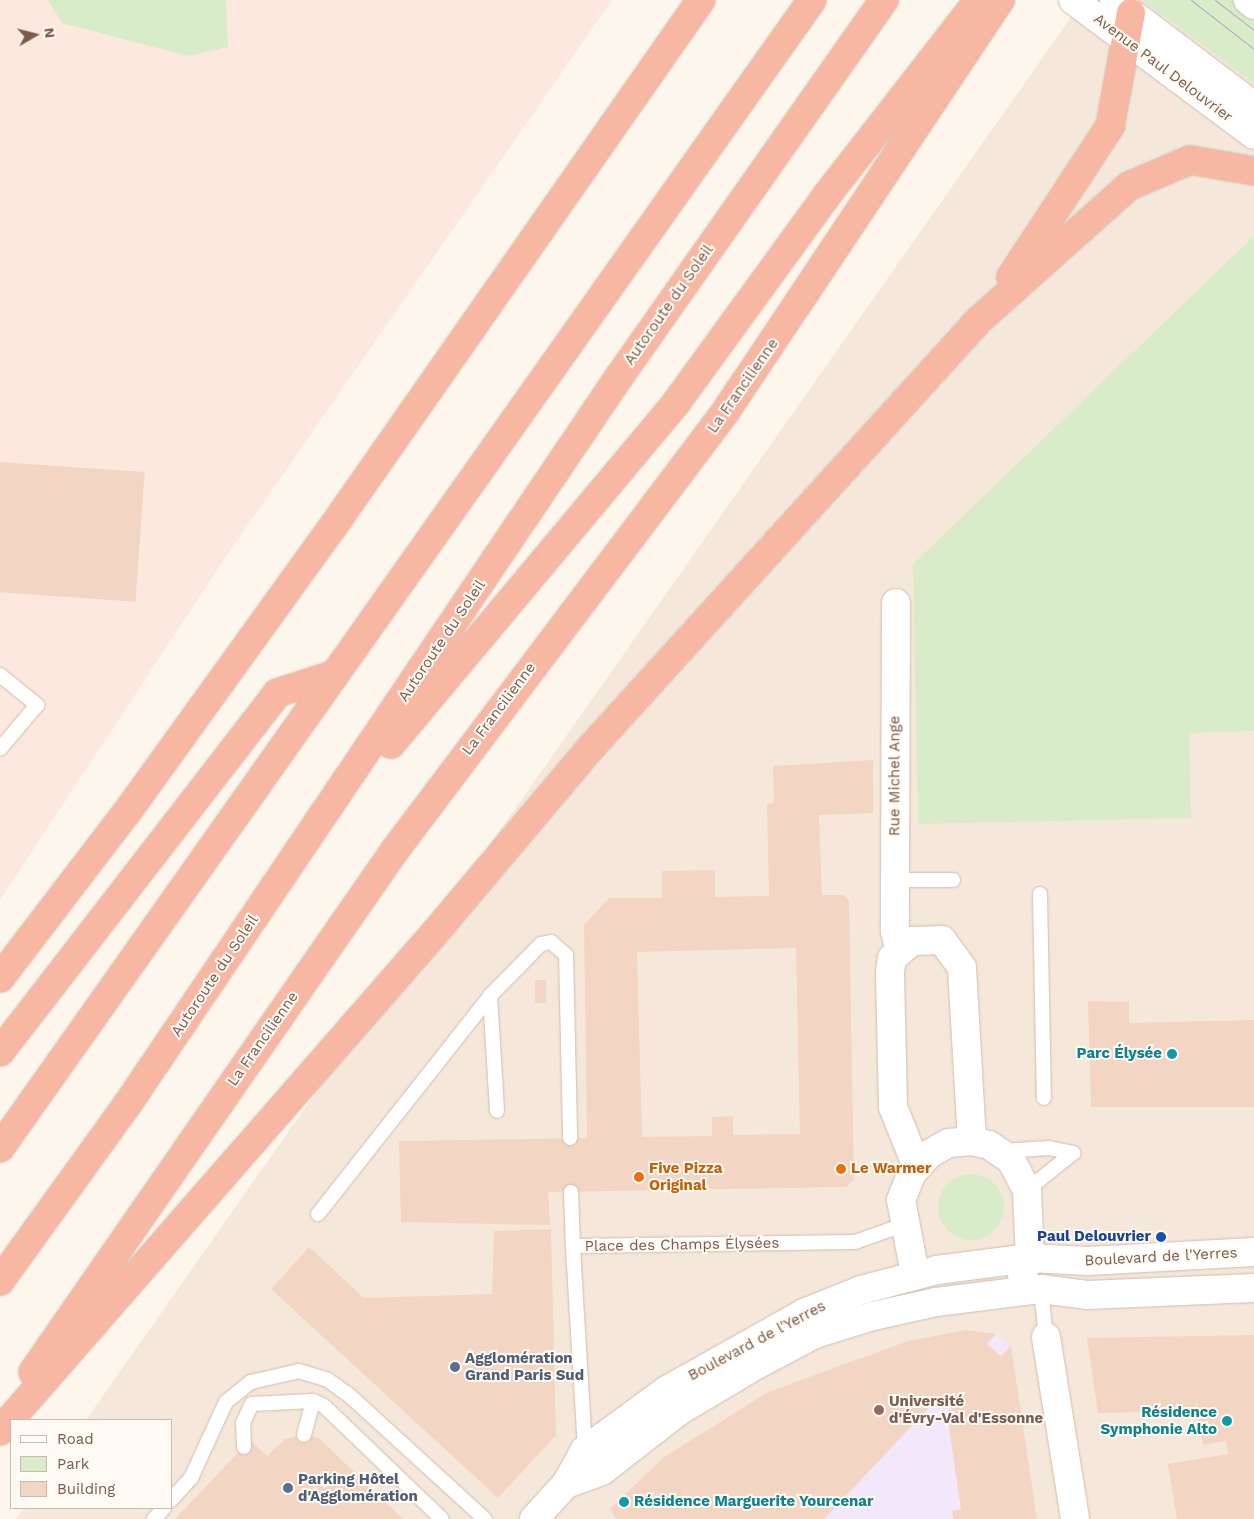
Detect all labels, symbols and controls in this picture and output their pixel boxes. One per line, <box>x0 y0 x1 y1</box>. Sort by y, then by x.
north arrow <box>10 10 60 60</box>
street label: Avenue Paul Delouvrier <box>1090 10 1236 126</box>
text: N <box>41 27 58 39</box>
street label: Autoroute du Soleil <box>621 241 717 369</box>
street label: La Francilienne <box>704 335 782 437</box>
street label: Autoroute du Soleil <box>395 577 489 705</box>
street label: La Francilienne <box>458 659 540 759</box>
street label: Rue Michel Ange <box>886 715 904 837</box>
street label: Autoroute du Soleil <box>168 912 262 1040</box>
street label: La Francilienne <box>224 988 302 1090</box>
place label: Parc Élysée <box>1076 1045 1162 1063</box>
marker: Parc Élysée <box>1166 1048 1178 1060</box>
place label: Five Pizza Original <box>649 1159 722 1194</box>
place label: Le Warmer <box>851 1160 932 1178</box>
marker: Le Warmer <box>835 1163 847 1175</box>
marker: Five Pizza Original <box>633 1171 645 1183</box>
place label: Paul Delouvrier <box>1037 1228 1151 1246</box>
marker: Paul Delouvrier <box>1155 1231 1167 1243</box>
street label: Place des Champs Élysées <box>585 1234 779 1256</box>
street label: Boulevard de l'Yerres <box>1084 1244 1238 1270</box>
street label: Boulevard de l'Yerres <box>685 1297 829 1385</box>
place label: Agglomération Grand Paris Sud <box>465 1349 584 1384</box>
marker: Agglomération Grand Paris Sud <box>449 1361 461 1373</box>
place label: Université d'Évry-Val d'Essonne <box>889 1392 1044 1427</box>
place label: Résidence Symphonie Alto <box>1100 1403 1217 1438</box>
marker: Université d'Évry-Val d'Essonne <box>873 1404 885 1416</box>
marker: Résidence Symphonie Alto <box>1221 1415 1233 1427</box>
legend <box>10 1419 172 1509</box>
text: Road <box>57 1430 94 1448</box>
text: Park <box>57 1455 89 1473</box>
place label: Parking Hôtel d'Agglomération <box>298 1470 418 1505</box>
text: Building <box>57 1480 115 1498</box>
marker: Parking Hôtel d'Agglomération <box>282 1482 294 1494</box>
place label: Résidence Marguerite Yourcenar <box>634 1493 874 1511</box>
marker: Résidence Marguerite Yourcenar <box>618 1496 630 1508</box>

